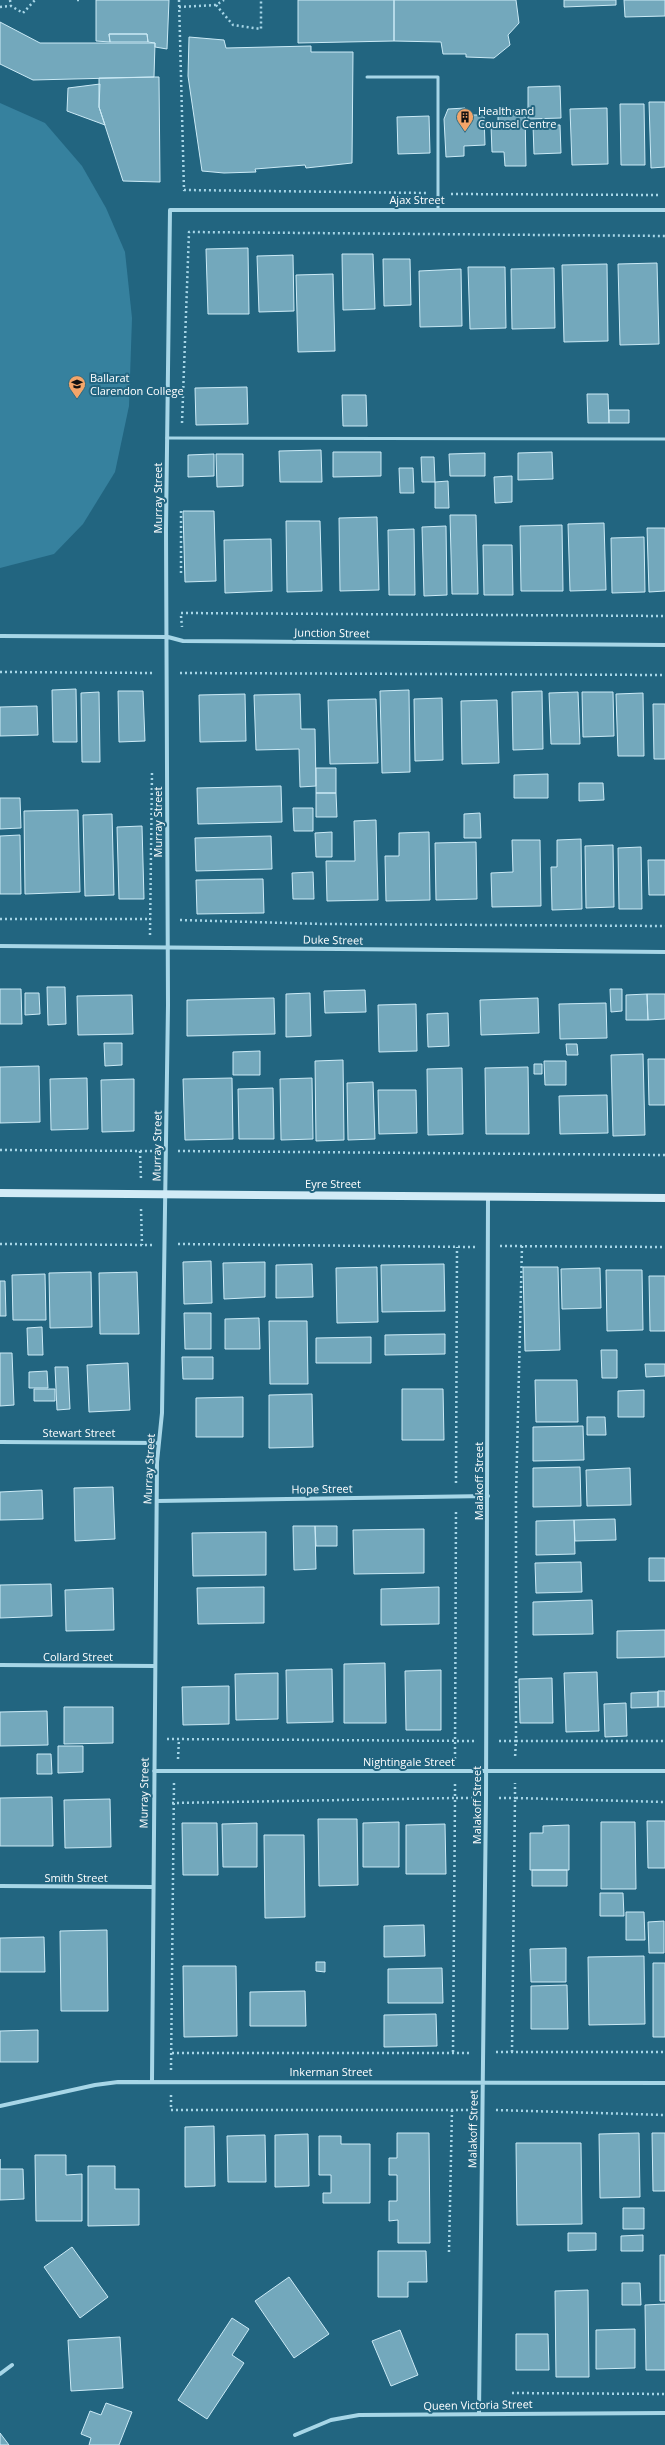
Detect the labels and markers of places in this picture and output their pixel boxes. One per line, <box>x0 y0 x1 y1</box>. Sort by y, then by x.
place label: Health and Counsel Centre <box>478 103 557 131</box>
building icon: Health and Counsel Centre <box>455 107 475 132</box>
place label: Ballarat Clarendon College <box>90 370 184 398</box>
school or university icon: Ballarat Clarendon College <box>67 374 87 399</box>

